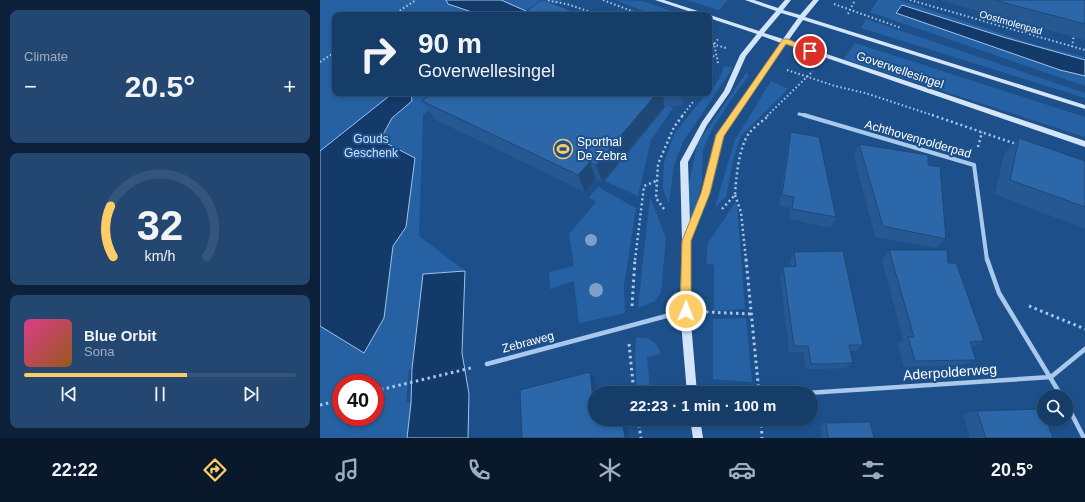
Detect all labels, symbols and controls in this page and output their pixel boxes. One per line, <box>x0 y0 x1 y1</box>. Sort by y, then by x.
street label: Oostmolenpad <box>978 8 1044 37</box>
icon: right <box>352 28 404 80</box>
text: 90 m <box>418 28 482 59</box>
pin <box>793 34 827 68</box>
icon: arrive <box>799 40 821 62</box>
text: Climate <box>24 49 68 64</box>
street label: Goverwellesingel <box>855 49 945 91</box>
text: Goverwellesingel <box>418 61 555 81</box>
text: 20.5° <box>125 70 195 103</box>
text: − <box>24 74 37 99</box>
text: + <box>283 74 296 99</box>
street label: Achthovenpolderpad <box>863 117 973 161</box>
park label: Gouds Geschenk <box>344 132 399 160</box>
place label: Sporthal De Zebra <box>577 135 627 163</box>
sports icon: Sporthal De Zebra <box>552 138 574 160</box>
text: 32 <box>137 202 183 249</box>
text: km/h <box>145 248 176 264</box>
position arrow <box>665 290 707 332</box>
text: Blue Orbit <box>84 327 157 344</box>
street label: Zebraweg <box>500 328 556 356</box>
text: Sona <box>84 344 114 359</box>
street label: Aderpolderweg <box>902 361 998 383</box>
speed limit sign: 40 <box>332 374 384 426</box>
icon: previous <box>58 383 80 405</box>
icon: pause <box>149 383 171 405</box>
icon: next <box>240 383 262 405</box>
map controls <box>1037 390 1073 426</box>
button: search <box>1037 390 1073 426</box>
text: 22:23 · 1 min · 100 m <box>630 397 776 414</box>
icon: directions <box>201 456 229 484</box>
icon: music <box>333 456 361 484</box>
icon: phone <box>465 456 493 484</box>
icon: climate <box>596 456 624 484</box>
icon: car <box>728 456 756 484</box>
icon: filters <box>859 456 887 484</box>
text: 22:22 <box>52 460 98 480</box>
text: 20.5° <box>991 460 1033 480</box>

